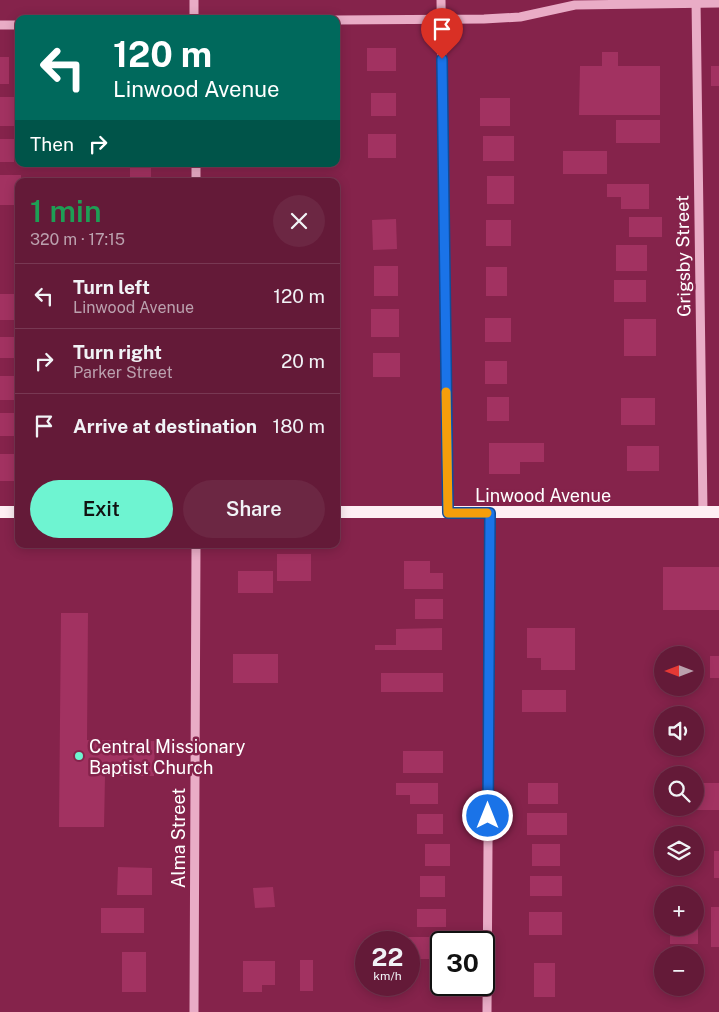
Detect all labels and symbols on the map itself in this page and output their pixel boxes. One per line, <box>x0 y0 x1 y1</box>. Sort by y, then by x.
pin <box>421 8 463 59</box>
street label: Grigsby Street <box>671 195 695 317</box>
street label: Linwood Avenue <box>475 485 611 506</box>
north arrow <box>654 646 704 696</box>
place label: Central Missionary Baptist Church <box>89 736 246 778</box>
marker: Central Missionary Baptist Church <box>73 750 85 762</box>
street label: Alma Street <box>168 788 189 888</box>
position arrow <box>461 789 513 841</box>
speed limit sign: 30 <box>430 931 495 996</box>

